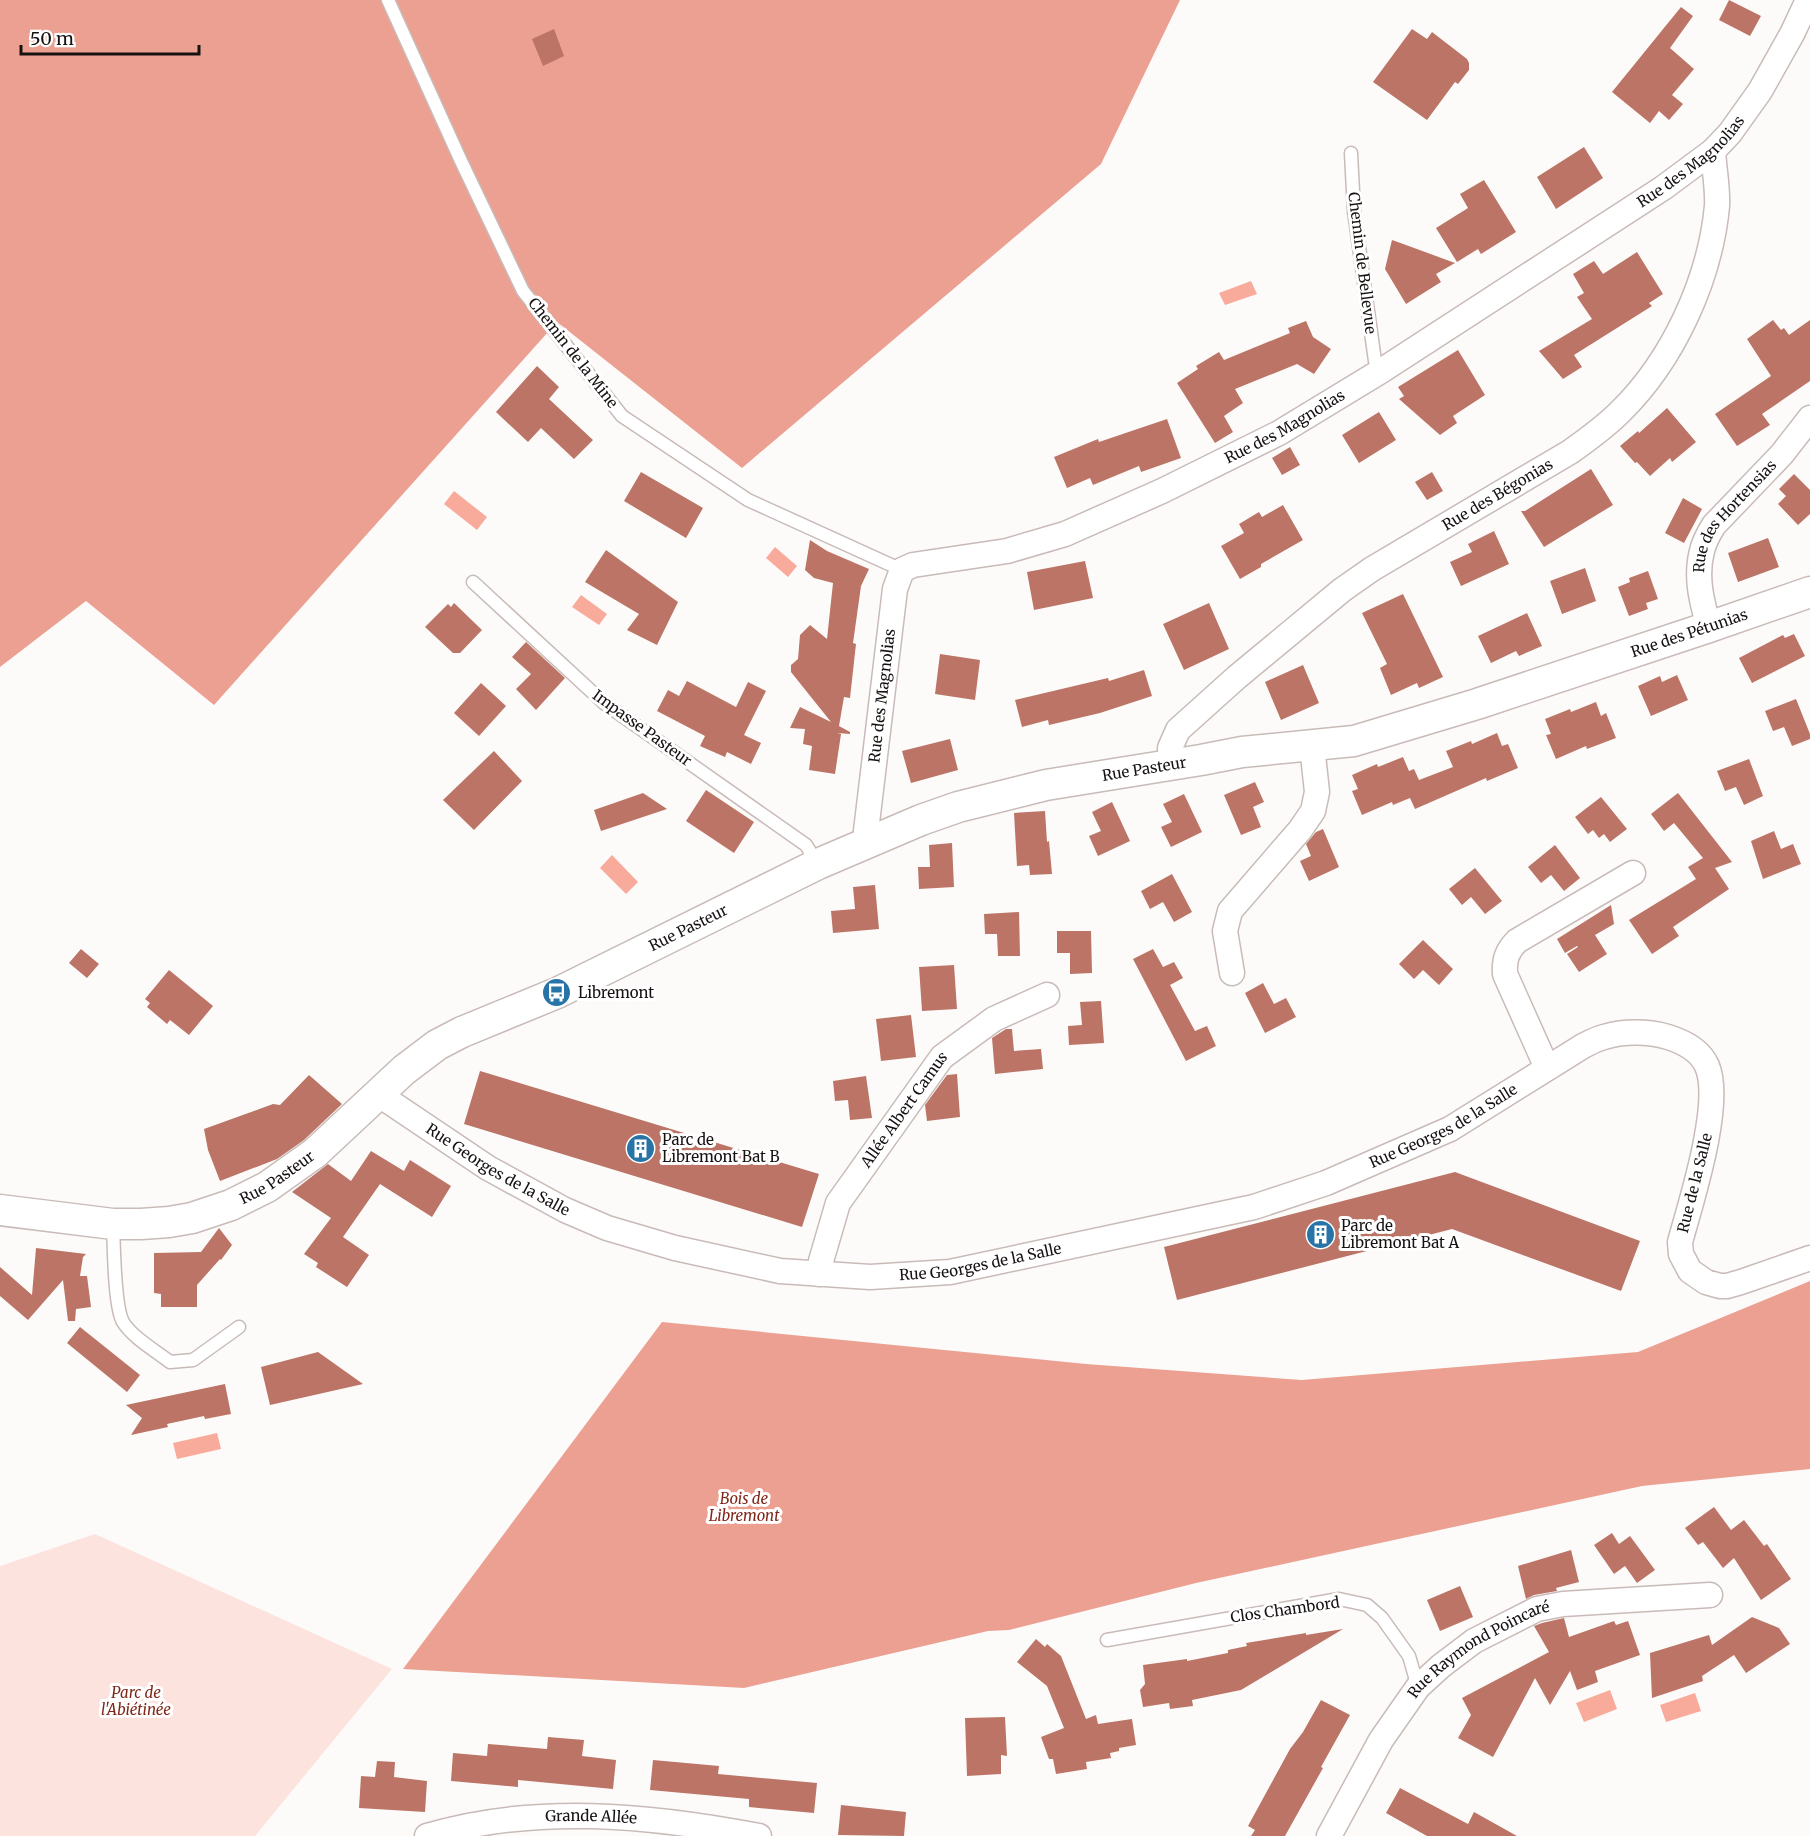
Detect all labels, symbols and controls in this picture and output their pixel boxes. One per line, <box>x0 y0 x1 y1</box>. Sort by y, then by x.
scale bar <box>21 18 200 56</box>
text: 50 m <box>30 27 74 50</box>
street label: Rue des Magnolias <box>1633 112 1748 211</box>
street label: Chemin de Bellevue <box>1344 191 1381 335</box>
street label: Chemin de la Mine <box>524 294 623 412</box>
street label: Rue des Magnolias <box>1221 385 1348 467</box>
street label: Rue des Bégonias <box>1439 454 1556 534</box>
street label: Rue des Hortensias <box>1689 456 1780 573</box>
street label: Rue des Pétunias <box>1628 604 1750 661</box>
street label: Rue des Magnolias <box>864 628 899 764</box>
street label: Impasse Pasteur <box>589 685 696 770</box>
street label: Rue Pasteur <box>1101 752 1188 785</box>
street label: Rue Pasteur <box>646 900 731 955</box>
bus stop icon: Libremont <box>541 977 573 1009</box>
place label: Libremont <box>578 983 654 1002</box>
street label: Allée Albert Camus <box>856 1047 950 1172</box>
street label: Rue Georges de la Salle <box>1366 1079 1521 1172</box>
street label: Rue Georges de la Salle <box>423 1119 573 1220</box>
place label: Parc de Libremont Bat B <box>662 1130 780 1166</box>
street label: Rue de la Salle <box>1673 1131 1716 1235</box>
building icon: Parc de Libremont Bat B <box>625 1133 657 1165</box>
street label: Rue Pasteur <box>236 1146 318 1208</box>
place label: Parc de Libremont Bat A <box>1341 1216 1459 1252</box>
building icon: Parc de Libremont Bat A <box>1304 1219 1336 1251</box>
street label: Rue Georges de la Salle <box>898 1238 1063 1284</box>
park label: Bois de Libremont <box>709 1489 780 1525</box>
street label: Clos Chambord <box>1229 1592 1341 1627</box>
street label: Rue Raymond Poincaré <box>1403 1597 1551 1701</box>
park label: Parc de l'Abiétinée <box>101 1683 171 1719</box>
street label: Grande Allée <box>545 1806 638 1828</box>

